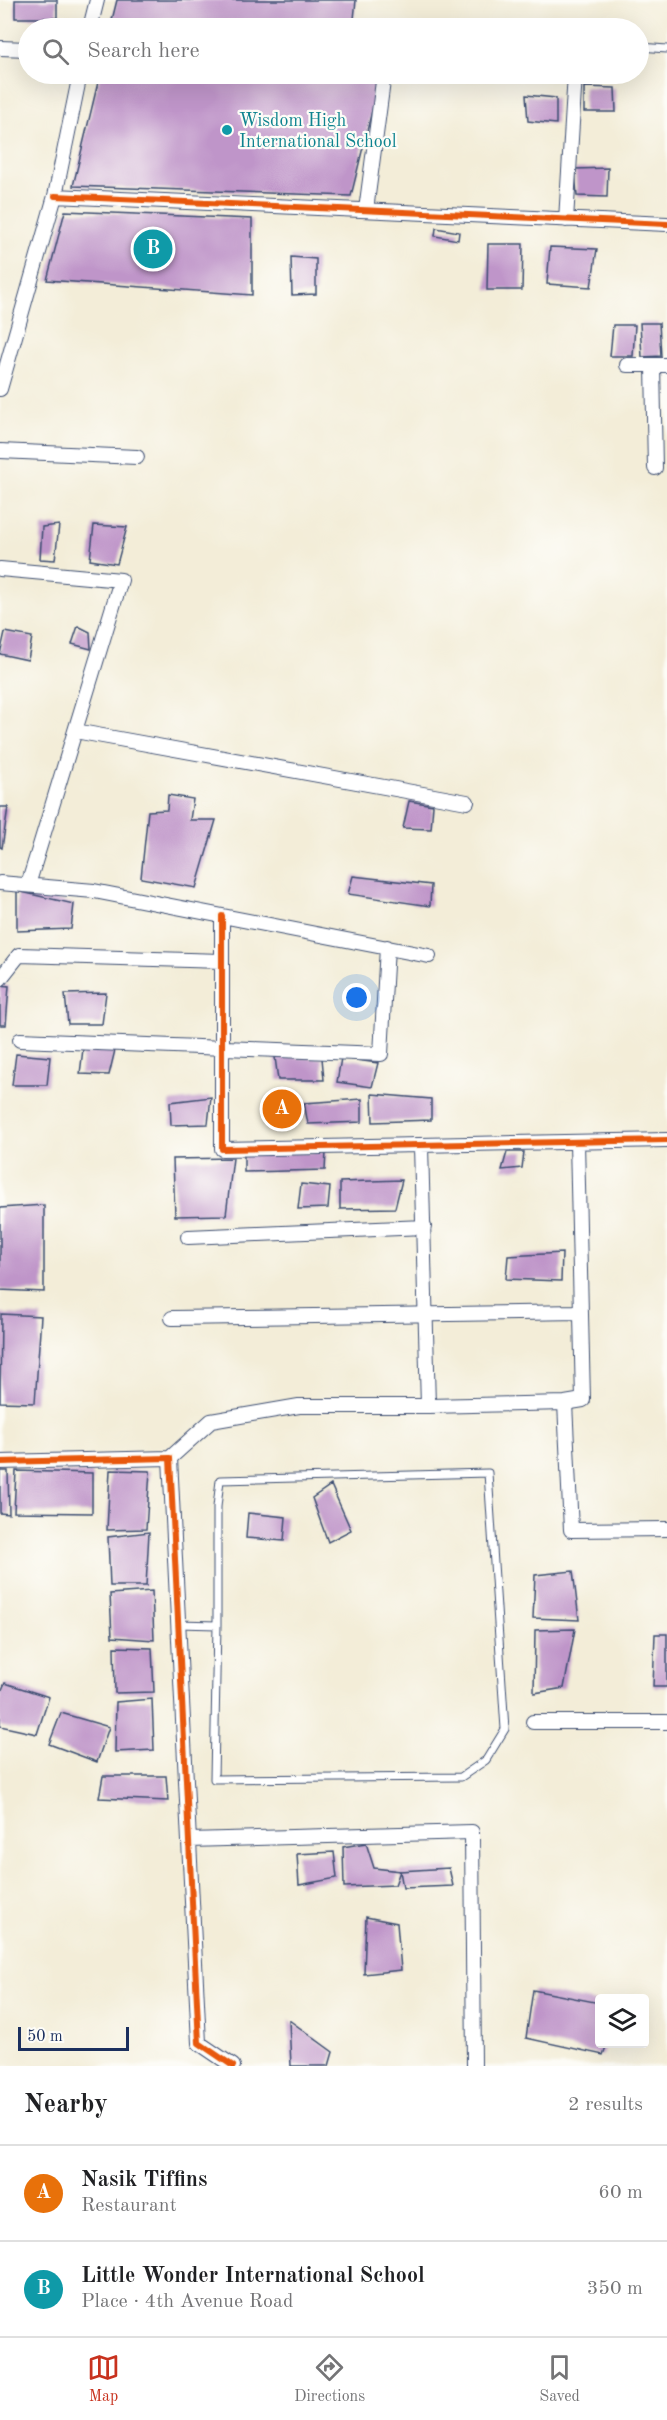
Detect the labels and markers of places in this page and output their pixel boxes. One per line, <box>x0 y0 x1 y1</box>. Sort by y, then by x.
place label: Wisdom High International School <box>239 112 397 151</box>
marker: Wisdom High International School <box>220 123 234 137</box>
pin: B <box>134 226 172 272</box>
pin: A <box>262 1086 302 1132</box>

